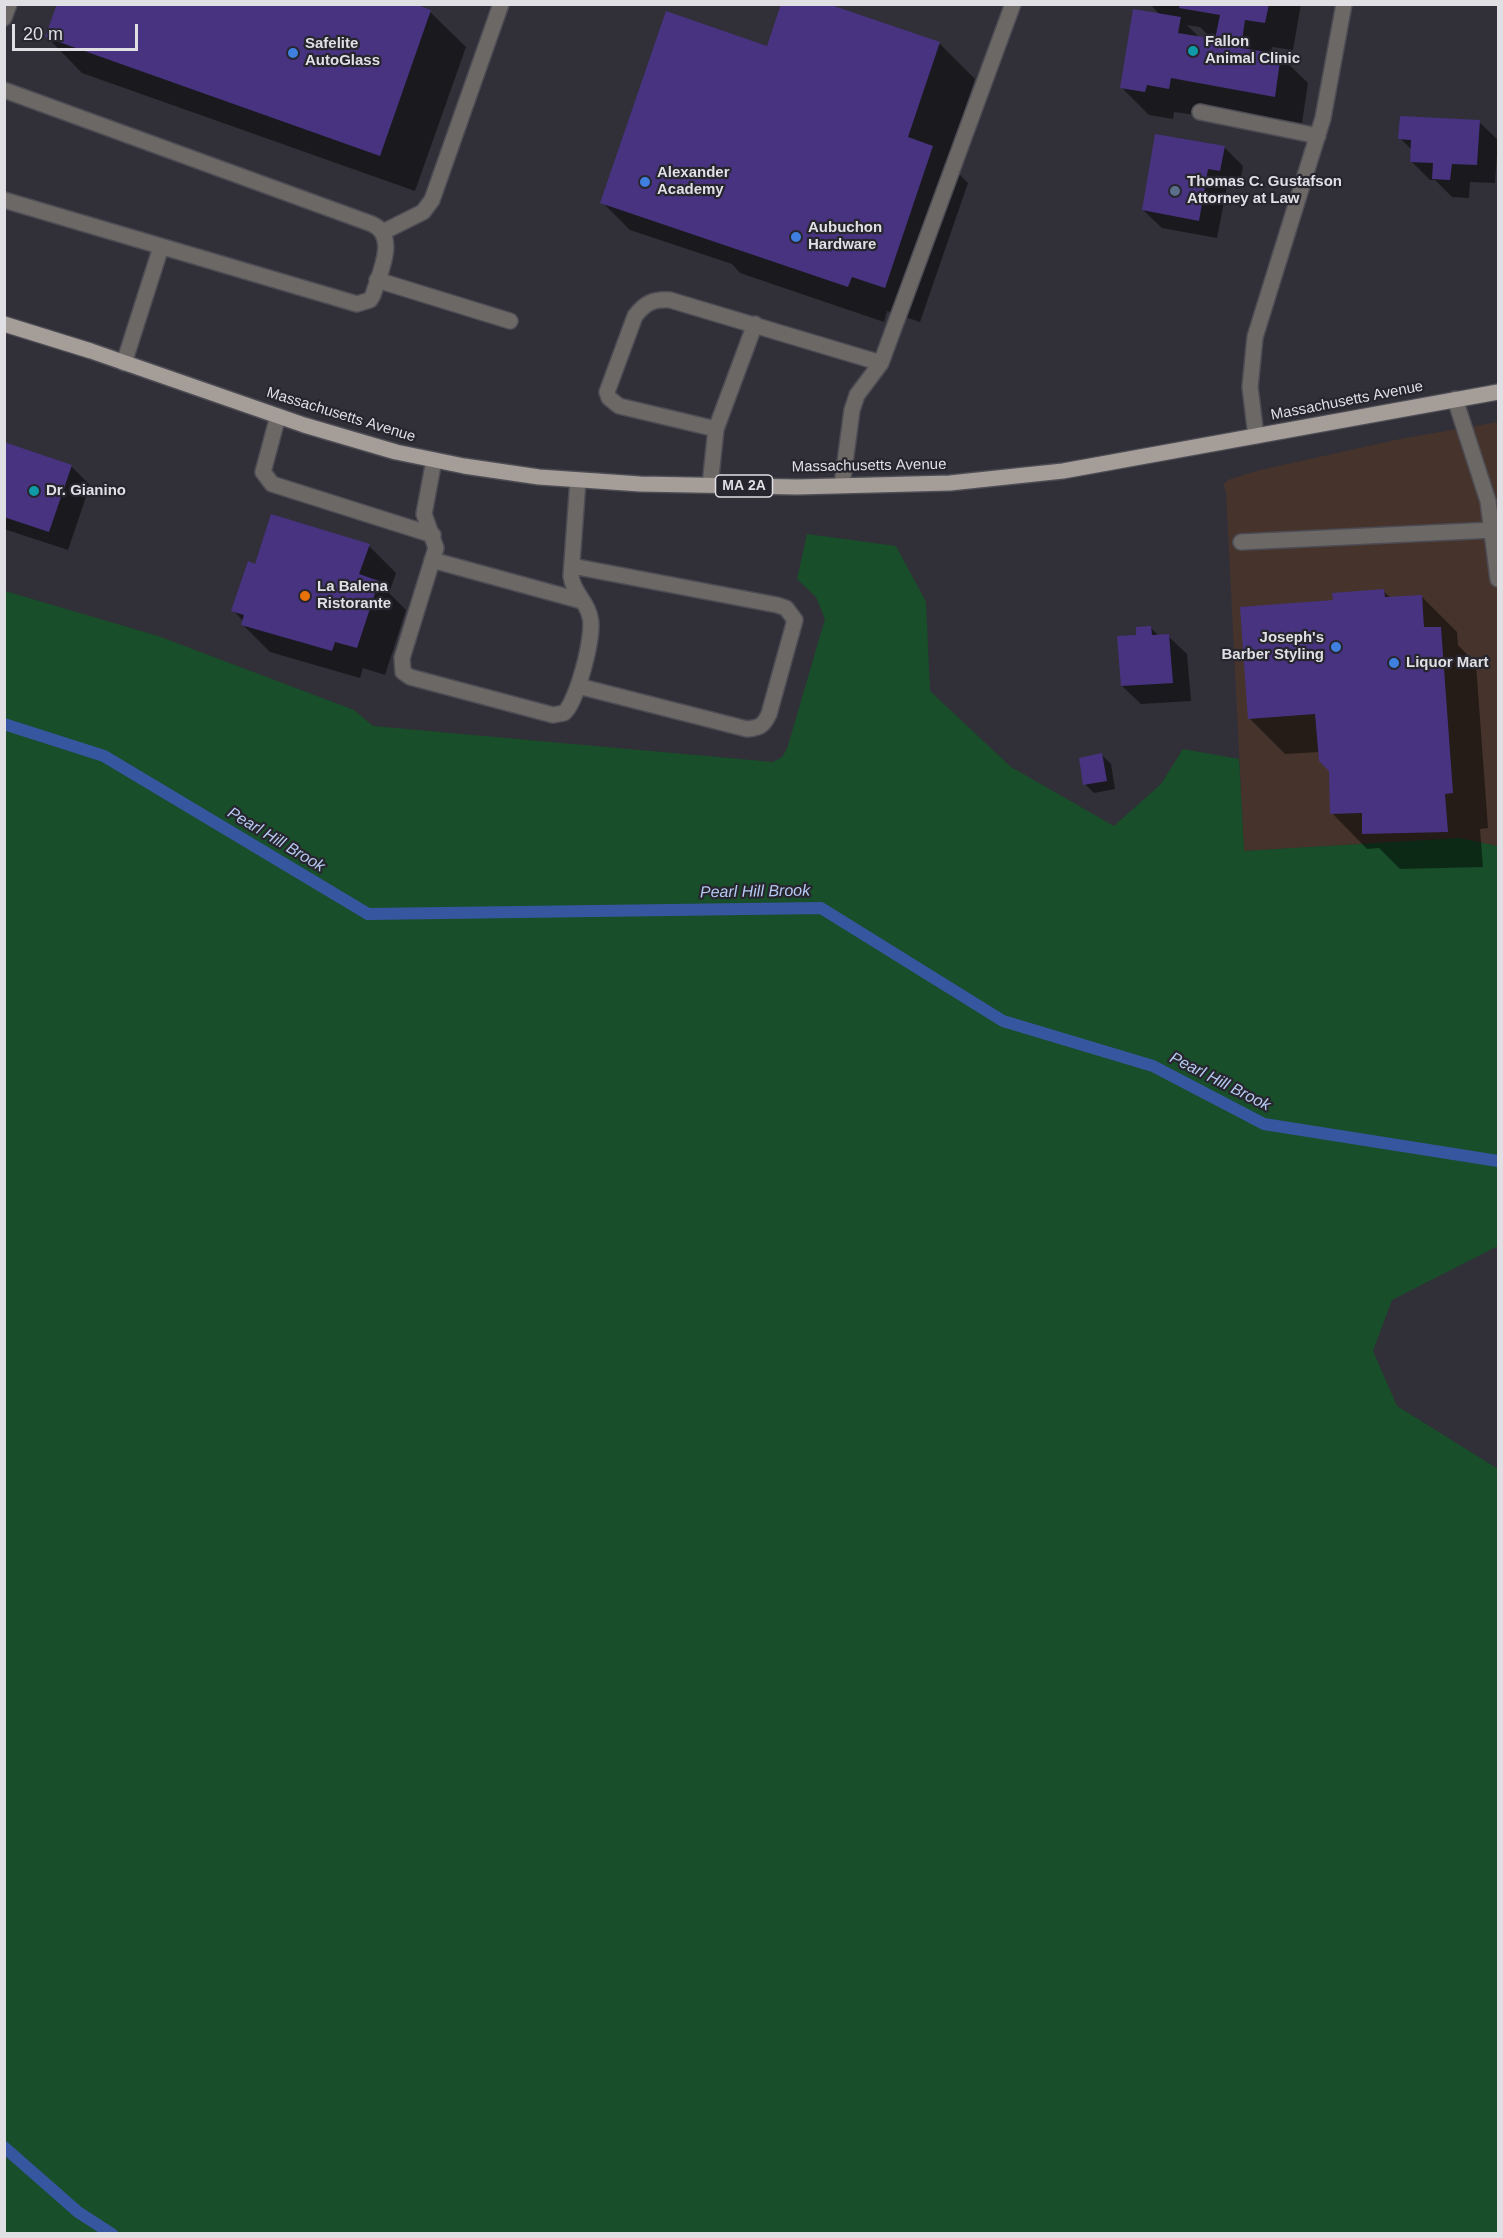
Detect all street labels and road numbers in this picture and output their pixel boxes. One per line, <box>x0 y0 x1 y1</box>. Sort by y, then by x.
street label: Massachusetts Avenue <box>1269 377 1425 425</box>
street label: Massachusetts Avenue <box>264 384 418 446</box>
street label: Massachusetts Avenue <box>791 456 947 476</box>
road number: MA 2A <box>716 475 772 497</box>

